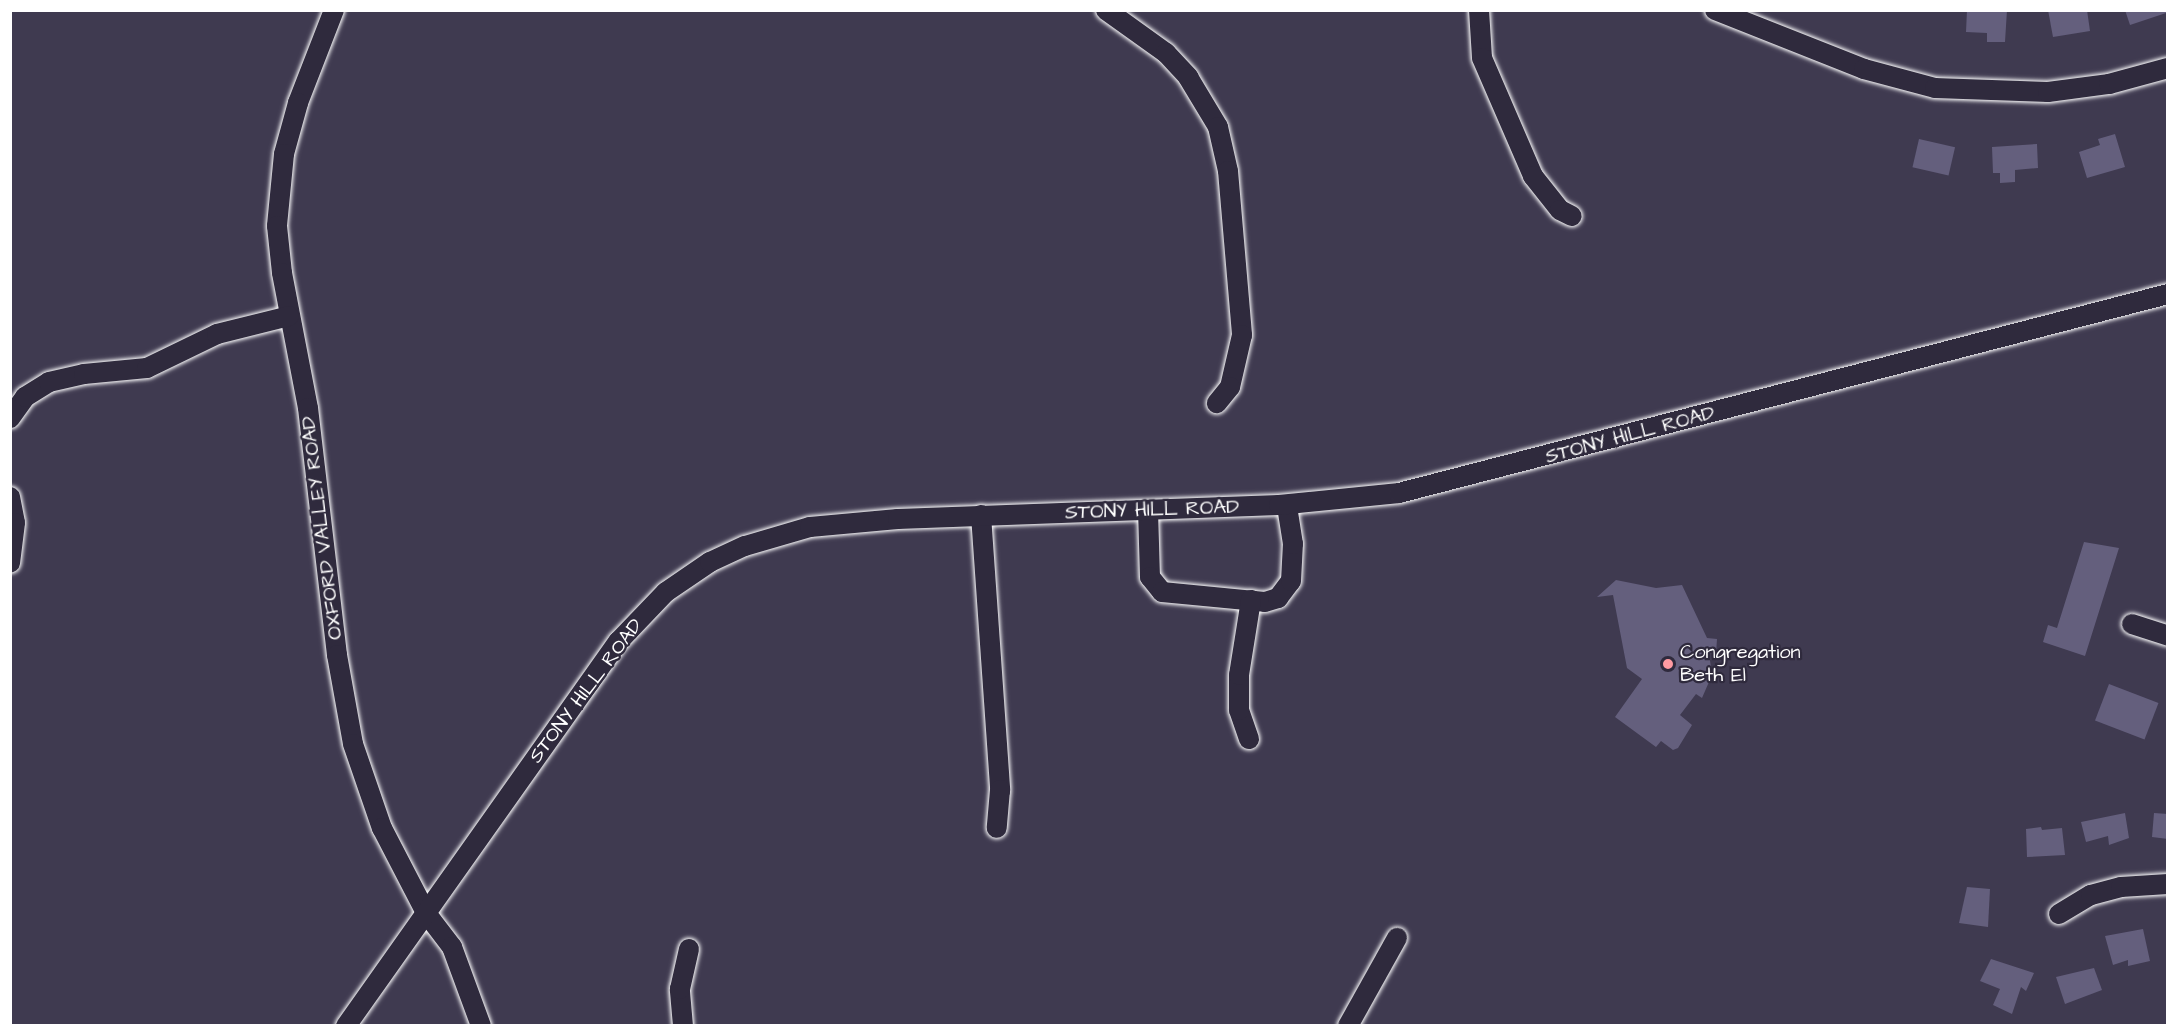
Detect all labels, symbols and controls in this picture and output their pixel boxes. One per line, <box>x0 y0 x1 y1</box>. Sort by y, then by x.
street label: STONY HILL ROAD <box>1543 401 1717 469</box>
street label: OXFORD VALLEY ROAD <box>296 415 348 641</box>
street label: STONY HILL ROAD <box>1065 495 1239 525</box>
street label: STONY HILL ROAD <box>524 614 648 768</box>
place label: Congregation Beth El <box>1680 640 1800 687</box>
marker: Congregation Beth El <box>1661 657 1675 671</box>

